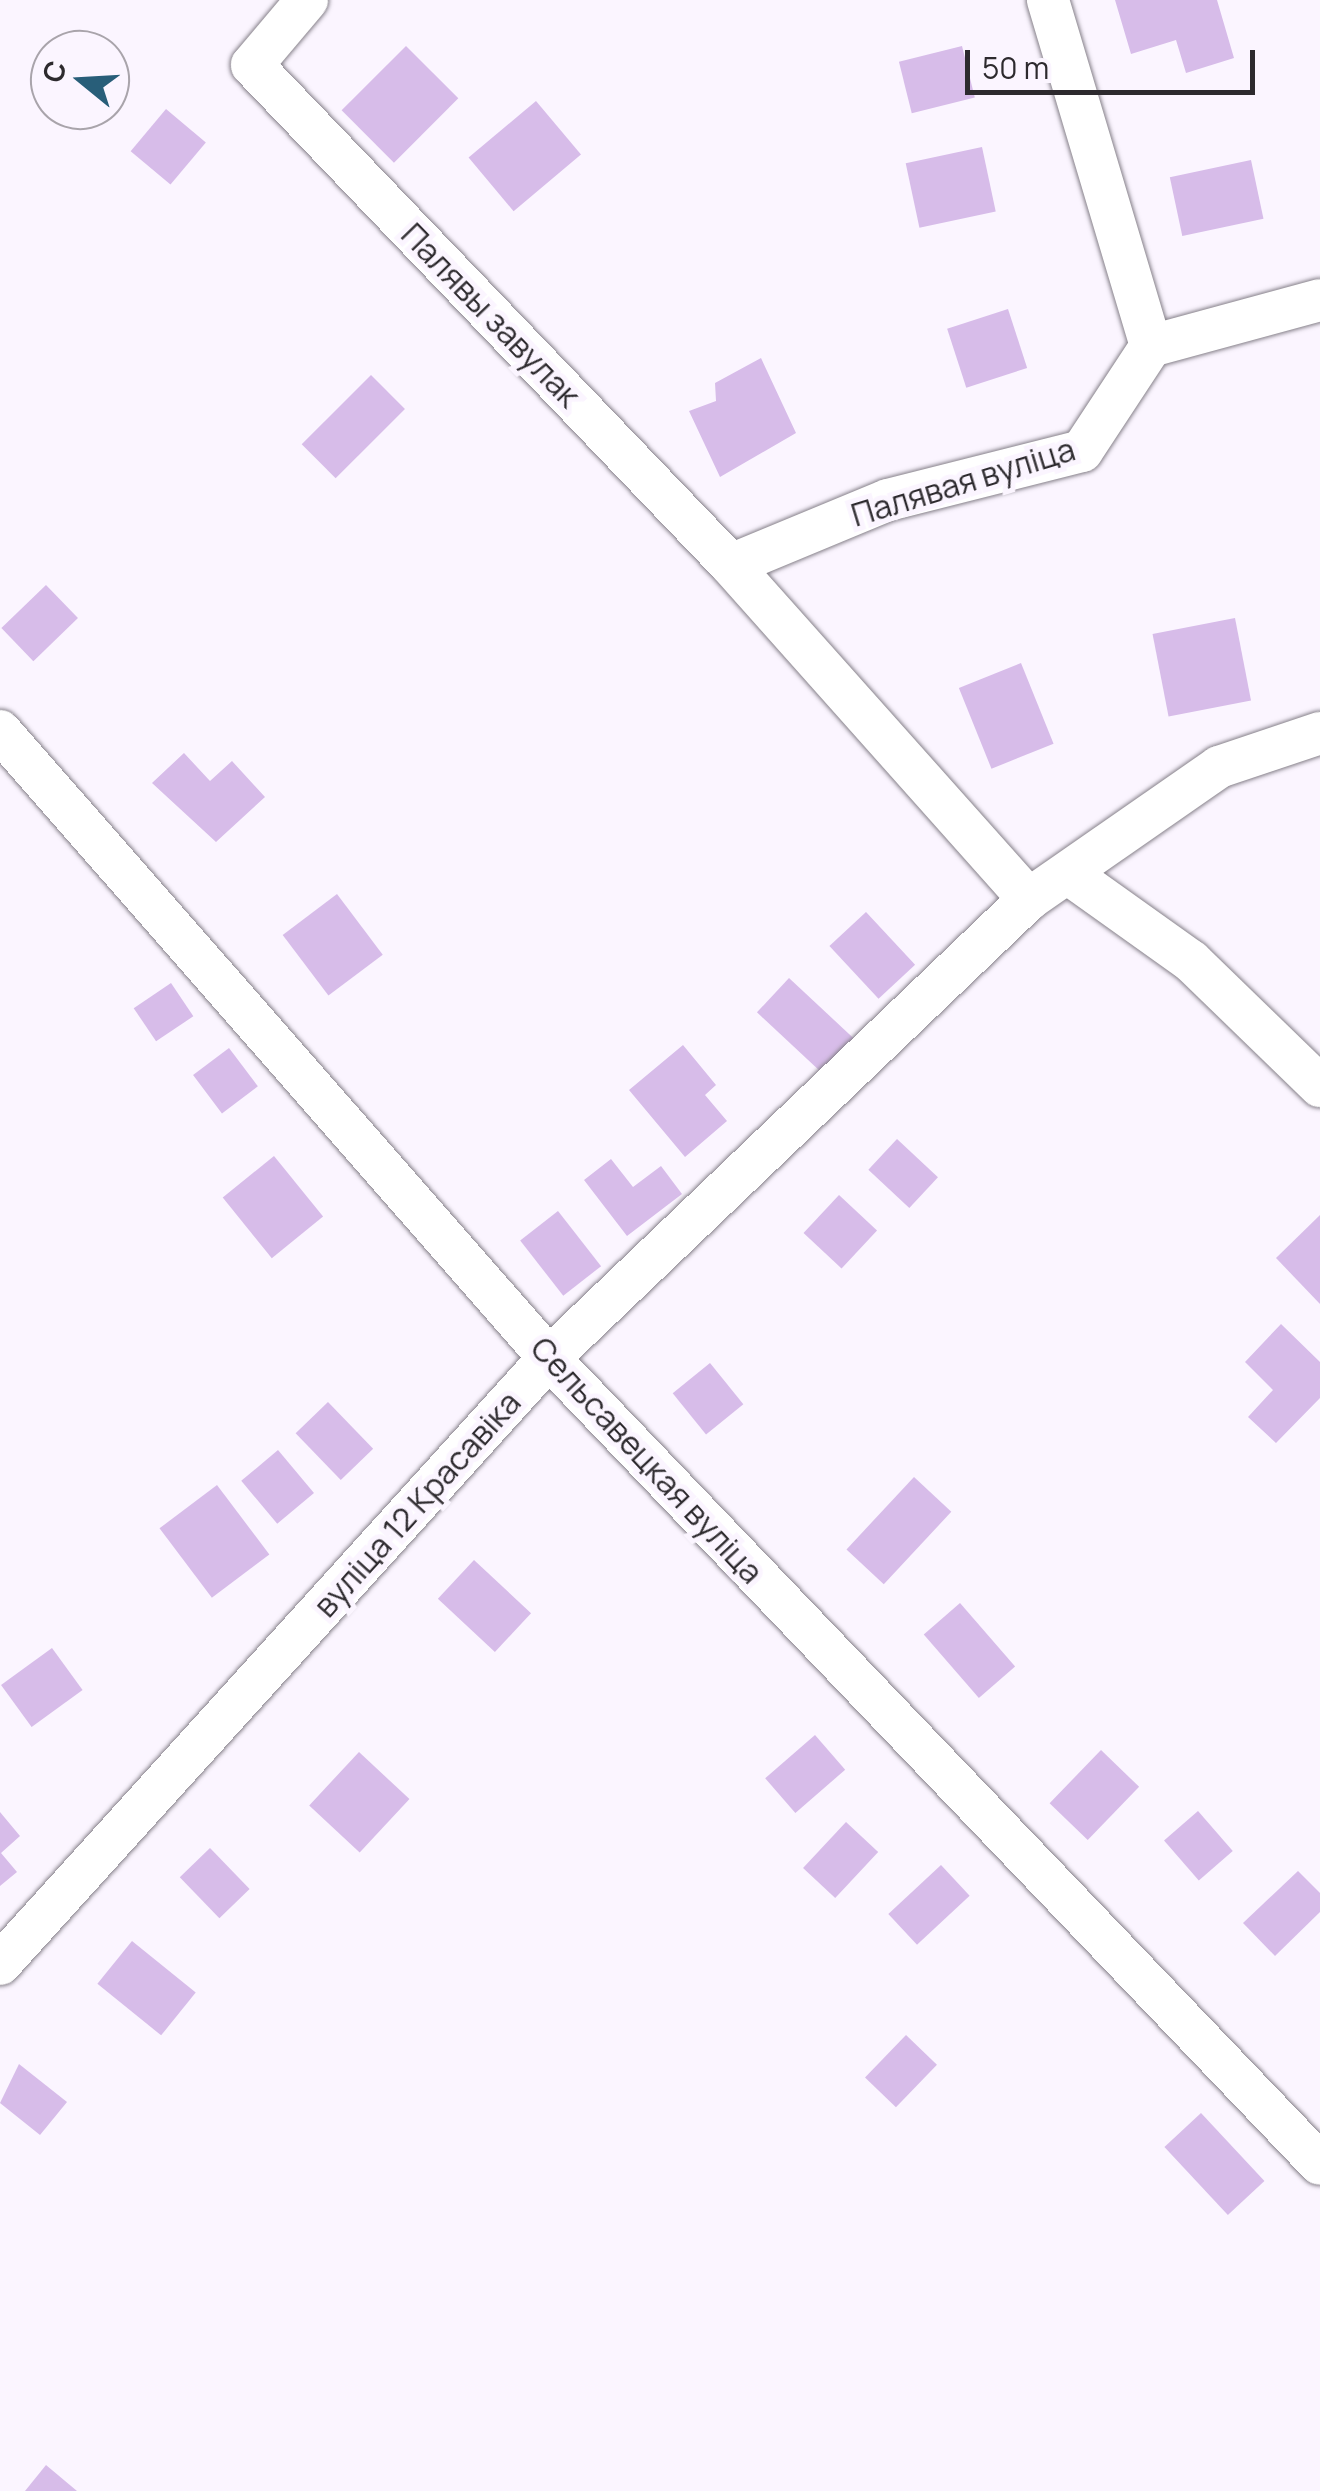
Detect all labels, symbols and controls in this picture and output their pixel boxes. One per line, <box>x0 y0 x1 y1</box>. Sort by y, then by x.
north arrow <box>30 30 130 130</box>
scale bar <box>970 30 1260 92</box>
text: 50 m <box>982 47 1049 88</box>
text: С <box>32 56 75 87</box>
street label: Палявы завулак <box>394 215 588 415</box>
street label: Палявая вуліца <box>847 430 1079 534</box>
street label: Сельсавецкая вуліца <box>523 1329 771 1591</box>
street label: вуліца 12 Красавіка <box>306 1384 528 1624</box>

